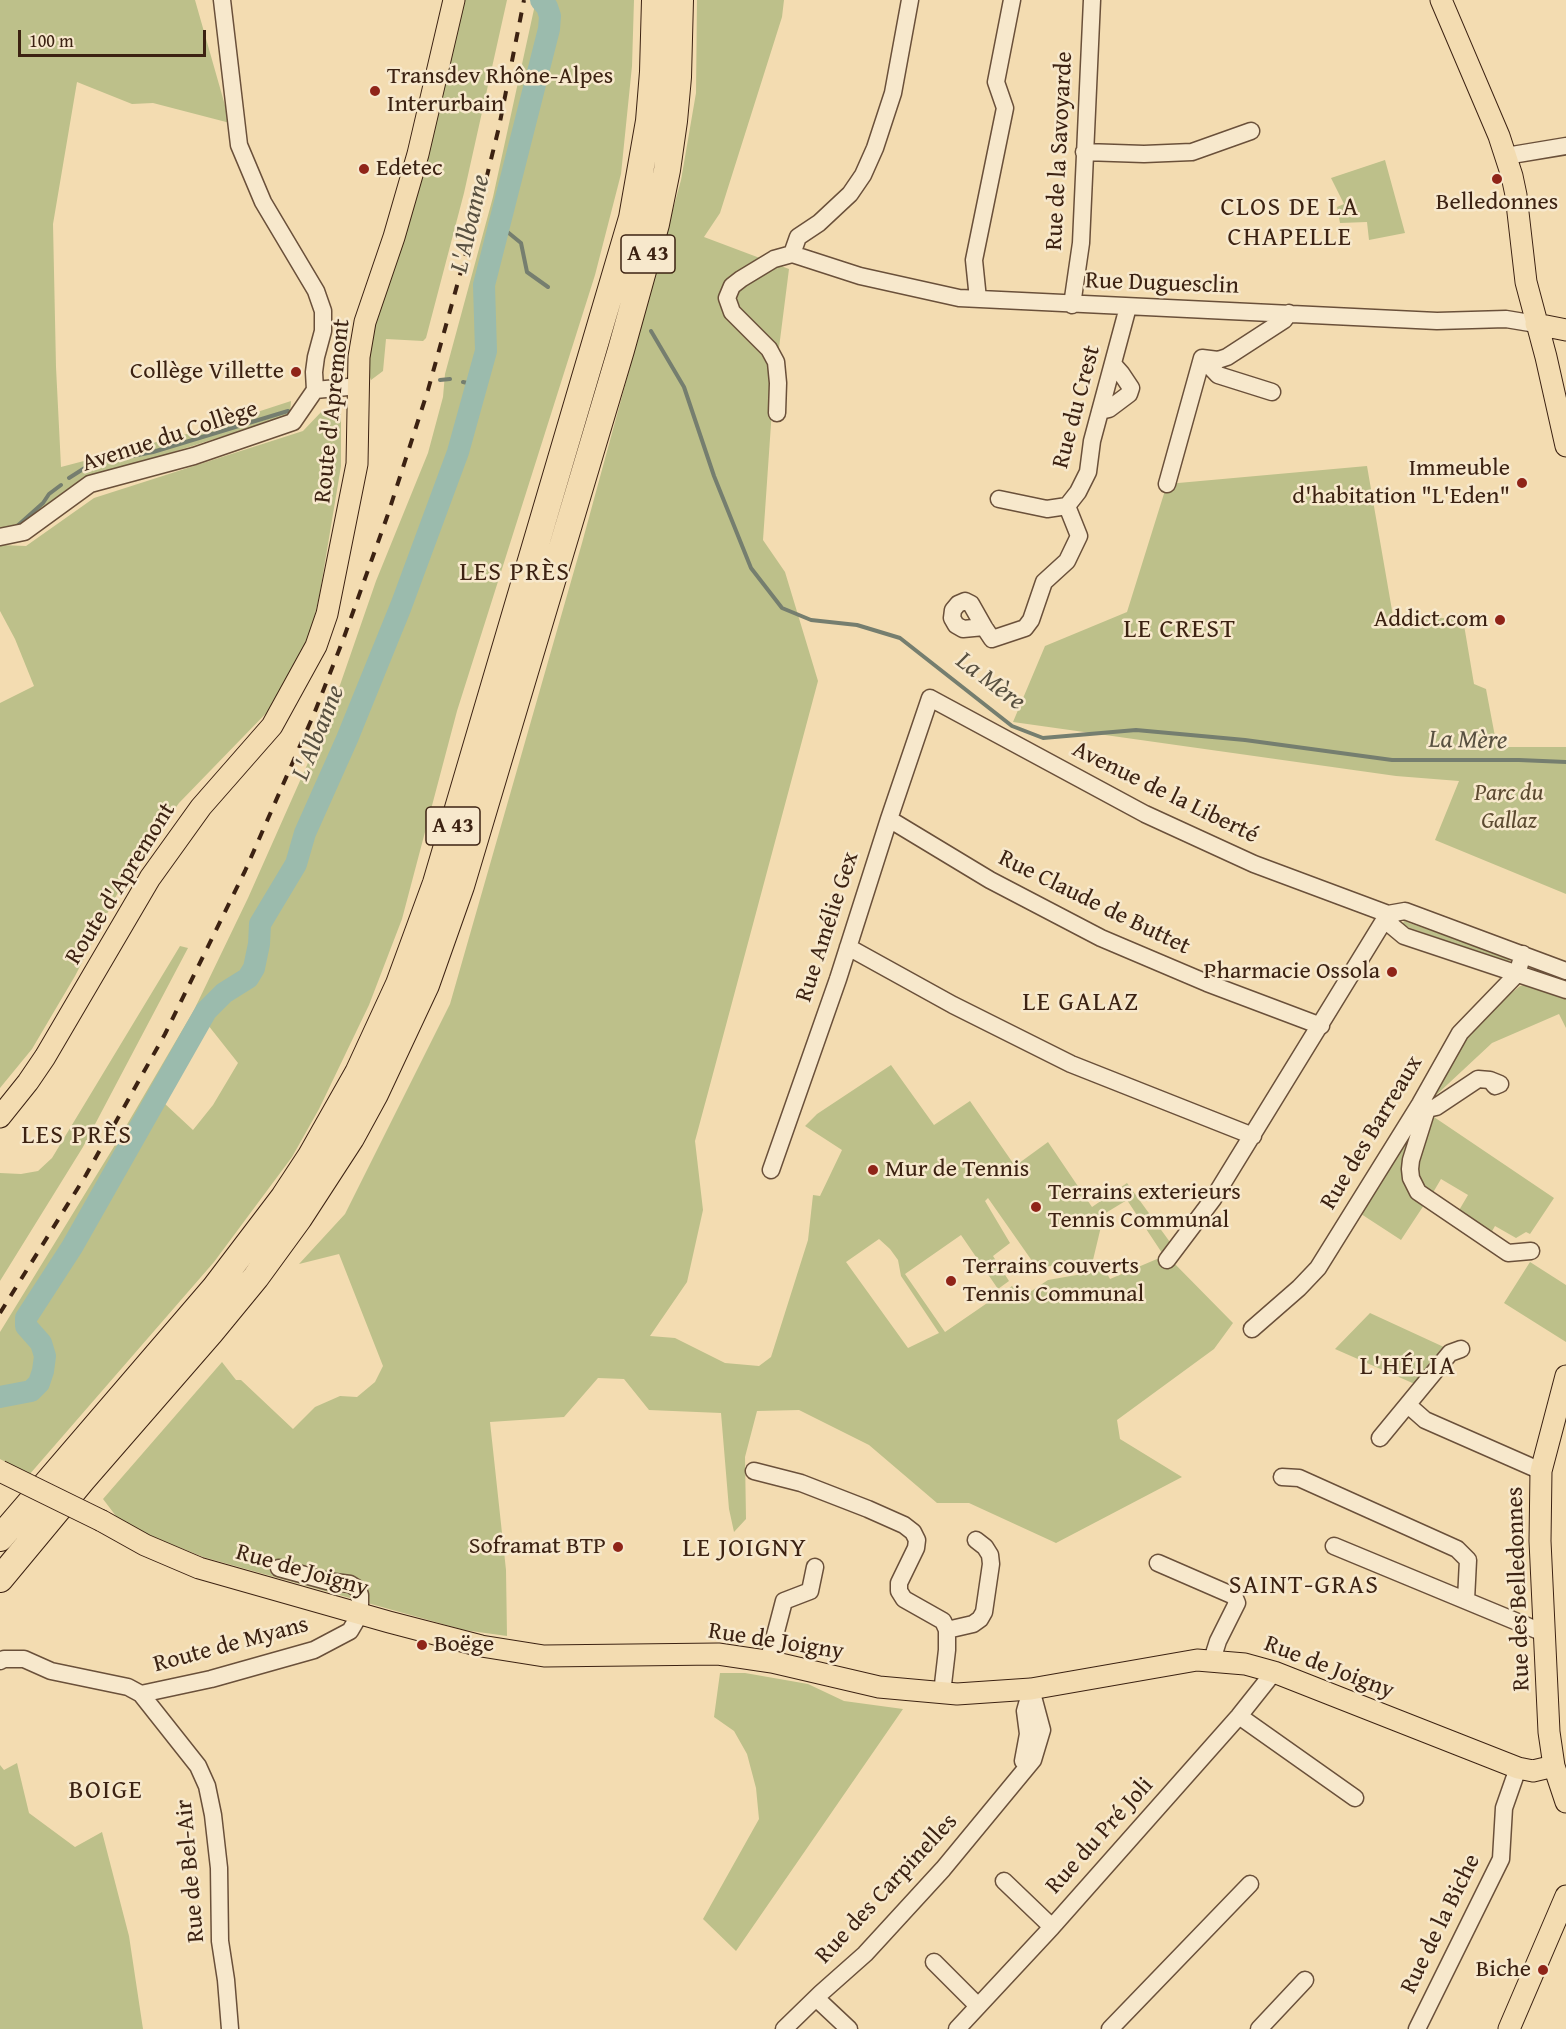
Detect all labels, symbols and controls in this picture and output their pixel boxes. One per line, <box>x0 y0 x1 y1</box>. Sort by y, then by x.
scale bar <box>21 18 208 56</box>
text: 100 m <box>29 27 74 54</box>
street label: Rue de la Savoyarde <box>1040 51 1080 251</box>
place label: Transdev Rhône-Alpes Interurbain <box>387 63 613 119</box>
marker: Transdev Rhône-Alpes Interurbain <box>368 84 382 98</box>
place label: Edetec <box>376 155 443 183</box>
marker: Edetec <box>357 162 371 176</box>
water label: L'Albanne <box>445 172 497 276</box>
marker: Belledonnes <box>1490 172 1504 186</box>
place label: Belledonnes <box>1436 189 1558 217</box>
district label: CLOS DE LA CHAPELLE <box>1220 192 1360 254</box>
road number: A 43 <box>621 235 675 273</box>
street label: Rue Duguesclin <box>1085 267 1239 301</box>
street label: Route d'Apremont <box>309 317 357 505</box>
street label: Rue du Crest <box>1047 342 1107 472</box>
place label: Collège Villette <box>130 358 284 386</box>
marker: Collège Villette <box>289 365 303 379</box>
street label: Avenue du Collège <box>78 395 262 479</box>
place label: Immeuble d'habitation "L'Eden" <box>1292 455 1510 511</box>
marker: Immeuble d'habitation "L'Eden" <box>1515 476 1529 490</box>
district label: LES PRÈS <box>459 557 571 589</box>
place label: Addict.com <box>1374 606 1488 634</box>
marker: Addict.com <box>1493 613 1507 627</box>
district label: LE CREST <box>1123 614 1237 646</box>
water label: La Mère <box>949 646 1031 718</box>
water label: L'Albanne <box>286 681 352 785</box>
water label: La Mère <box>1428 725 1508 757</box>
street label: Avenue de la Liberté <box>1067 735 1263 851</box>
park label: Parc du Gallaz <box>1474 780 1544 836</box>
street label: Route d'Apremont <box>60 798 182 970</box>
road number: A 43 <box>426 807 480 845</box>
street label: Rue Claude de Buttet <box>994 844 1194 962</box>
street label: Rue Amélie Gex <box>790 848 866 1006</box>
place label: Pharmacie Ossola <box>1204 958 1380 986</box>
marker: Pharmacie Ossola <box>1385 965 1399 979</box>
district label: LE GALAZ <box>1023 987 1139 1019</box>
street label: Rue des Barreaux <box>1315 1051 1429 1215</box>
district label: LES PRÈS <box>21 1120 133 1152</box>
place label: Mur de Tennis <box>885 1156 1029 1184</box>
marker: Mur de Tennis <box>866 1163 880 1177</box>
place label: Terrains exterieurs Tennis Communal <box>1048 1179 1241 1235</box>
marker: Terrains exterieurs Tennis Communal <box>1029 1200 1043 1214</box>
place label: Terrains couverts Tennis Communal <box>963 1253 1144 1309</box>
marker: Terrains couverts Tennis Communal <box>944 1274 958 1288</box>
district label: L'HÉLIA <box>1360 1351 1456 1383</box>
street label: Rue des Belledonnes <box>1501 1486 1537 1692</box>
place label: Soframat BTP <box>469 1533 606 1561</box>
district label: LE JOIGNY <box>683 1533 807 1565</box>
street label: Rue de Joigny <box>232 1538 372 1604</box>
marker: Soframat BTP <box>611 1540 625 1554</box>
district label: SAINT-GRAS <box>1229 1570 1379 1602</box>
street label: Route de Myans <box>150 1611 312 1679</box>
street label: Rue de Joigny <box>706 1617 846 1667</box>
street label: Rue de Joigny <box>1260 1630 1398 1706</box>
place label: Boëge <box>434 1631 494 1659</box>
marker: Boëge <box>415 1638 429 1652</box>
street label: Rue du Pré Joli <box>1040 1772 1160 1900</box>
district label: BOIGE <box>69 1775 143 1807</box>
street label: Rue de Bel-Air <box>170 1798 212 1944</box>
street label: Rue des Carpinelles <box>810 1808 964 1970</box>
street label: Rue de la Biche <box>1395 1850 1487 1998</box>
place label: Biche <box>1476 1956 1531 1984</box>
marker: Biche <box>1536 1963 1550 1977</box>

